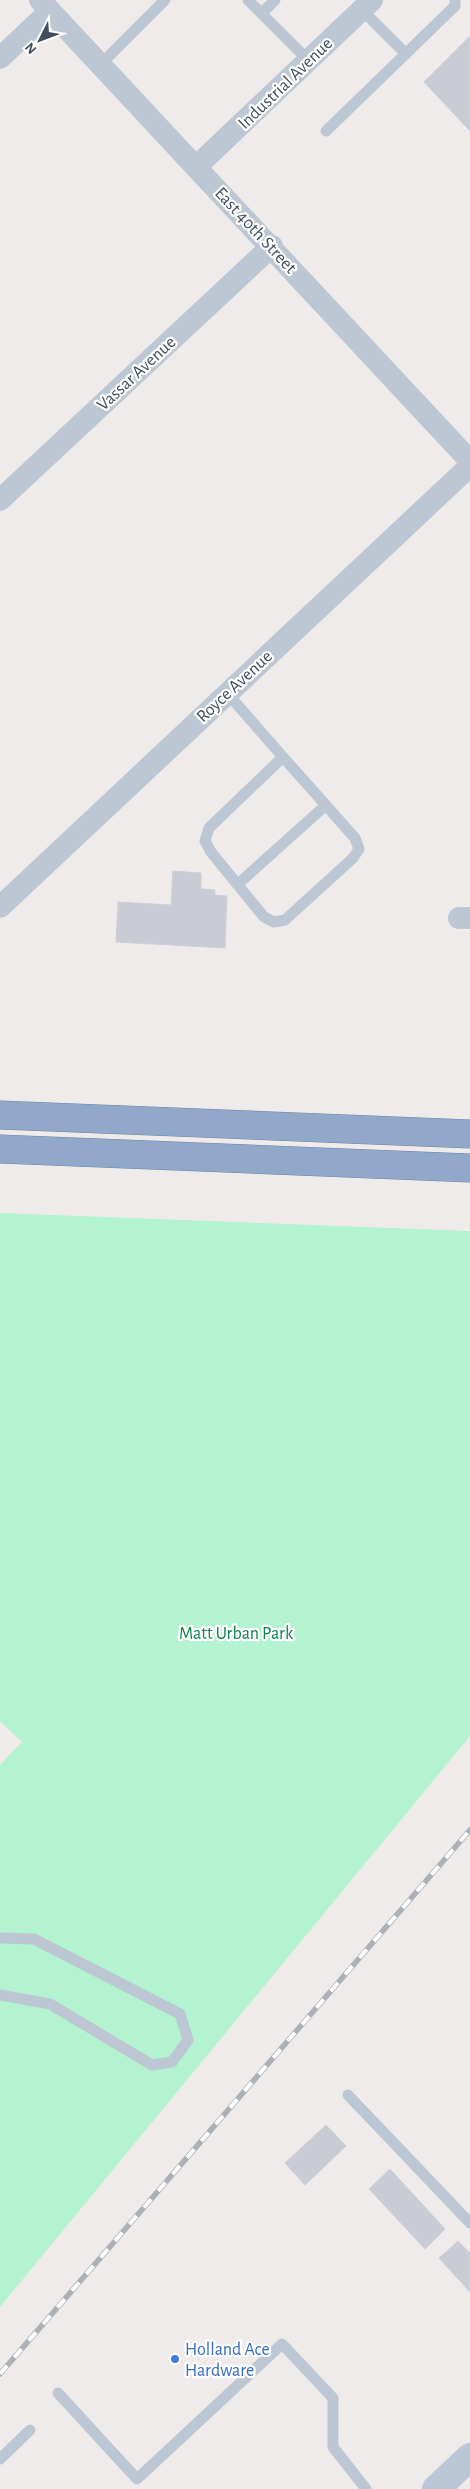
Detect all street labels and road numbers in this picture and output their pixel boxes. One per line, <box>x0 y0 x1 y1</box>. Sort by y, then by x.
street label: Industrial Avenue <box>235 34 336 133</box>
street label: East 40th Street <box>211 184 300 277</box>
street label: Vassar Avenue <box>94 333 179 414</box>
street label: Royce Avenue <box>193 647 276 726</box>

